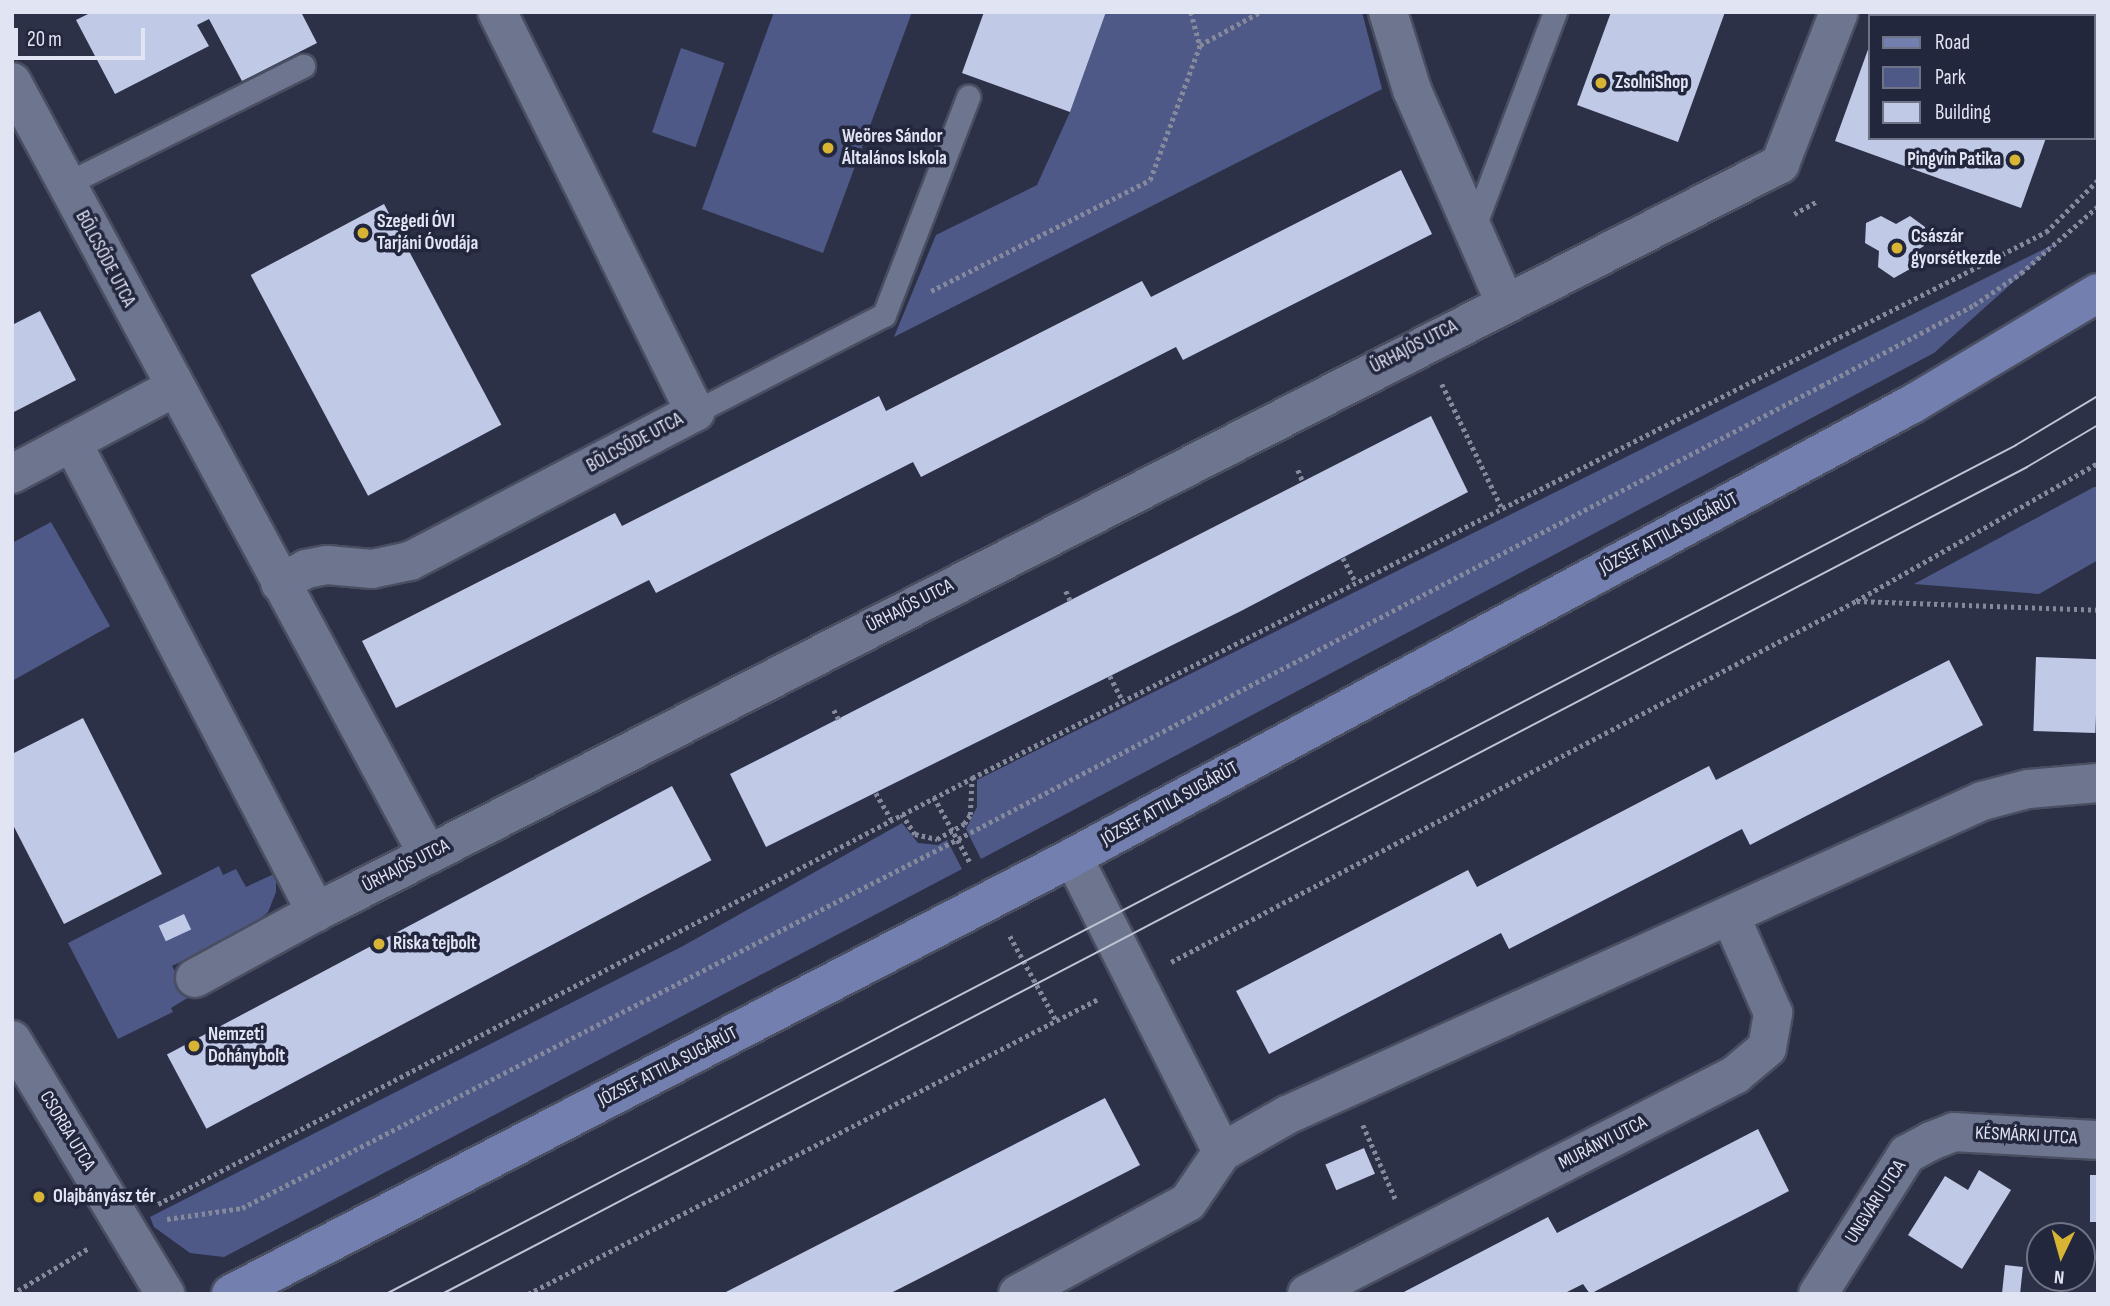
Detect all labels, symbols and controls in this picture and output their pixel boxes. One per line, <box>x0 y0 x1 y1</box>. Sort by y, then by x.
scale bar <box>18 14 149 58</box>
legend <box>1868 14 2096 140</box>
text: 20 m <box>27 27 62 52</box>
text: Road <box>1935 30 1970 55</box>
text: Park <box>1935 65 1966 90</box>
place label: ZsolniShop <box>1615 72 1688 94</box>
marker: ZsolniShop <box>1593 75 1609 91</box>
text: Building <box>1935 100 1991 125</box>
place label: Weöres Sándor Általános Iskola <box>842 126 947 170</box>
marker: Weöres Sándor Általános Iskola <box>820 140 836 156</box>
place label: Pingvin Patika <box>1907 149 2001 171</box>
marker: Pingvin Patika <box>2007 152 2023 168</box>
street label: BÖLCSŐDE UTCA <box>70 207 140 311</box>
place label: Szegedi ÓVI Tarjáni Óvodája <box>377 211 478 255</box>
marker: Szegedi ÓVI Tarjáni Óvodája <box>355 225 371 241</box>
place label: Császár gyorsétkezde <box>1911 226 2001 270</box>
marker: Császár gyorsétkezde <box>1889 240 1905 256</box>
street label: ŰRHAJÓS UTCA <box>1367 315 1461 379</box>
street label: BÖLCSŐDE UTCA <box>583 408 687 478</box>
street label: JÓZSEF ATTILA SUGÁRÚT <box>1596 488 1742 580</box>
street label: ŰRHAJÓS UTCA <box>863 574 957 638</box>
street label: JÓZSEF ATTILA SUGÁRÚT <box>1097 757 1243 851</box>
street label: ŰRHAJÓS UTCA <box>359 834 453 898</box>
place label: Riska tejbolt <box>393 933 477 955</box>
marker: Riska tejbolt <box>371 936 387 952</box>
street label: JÓZSEF ATTILA SUGÁRÚT <box>594 1022 742 1112</box>
place label: Nemzeti Dohánybolt <box>208 1024 285 1068</box>
marker: Nemzeti Dohánybolt <box>186 1038 202 1054</box>
street label: CSORBA UTCA <box>34 1087 100 1175</box>
street label: MURÁNYI UTCA <box>1555 1111 1651 1175</box>
street label: KÉSMÁRKI UTCA <box>1974 1122 2078 1150</box>
street label: UNGVÁRI UTCA <box>1841 1156 1911 1248</box>
place label: Olajbányász tér <box>53 1186 156 1208</box>
marker: Olajbányász tér <box>31 1189 47 1205</box>
north arrow <box>2026 1222 2096 1292</box>
text: N <box>2053 1265 2065 1288</box>

